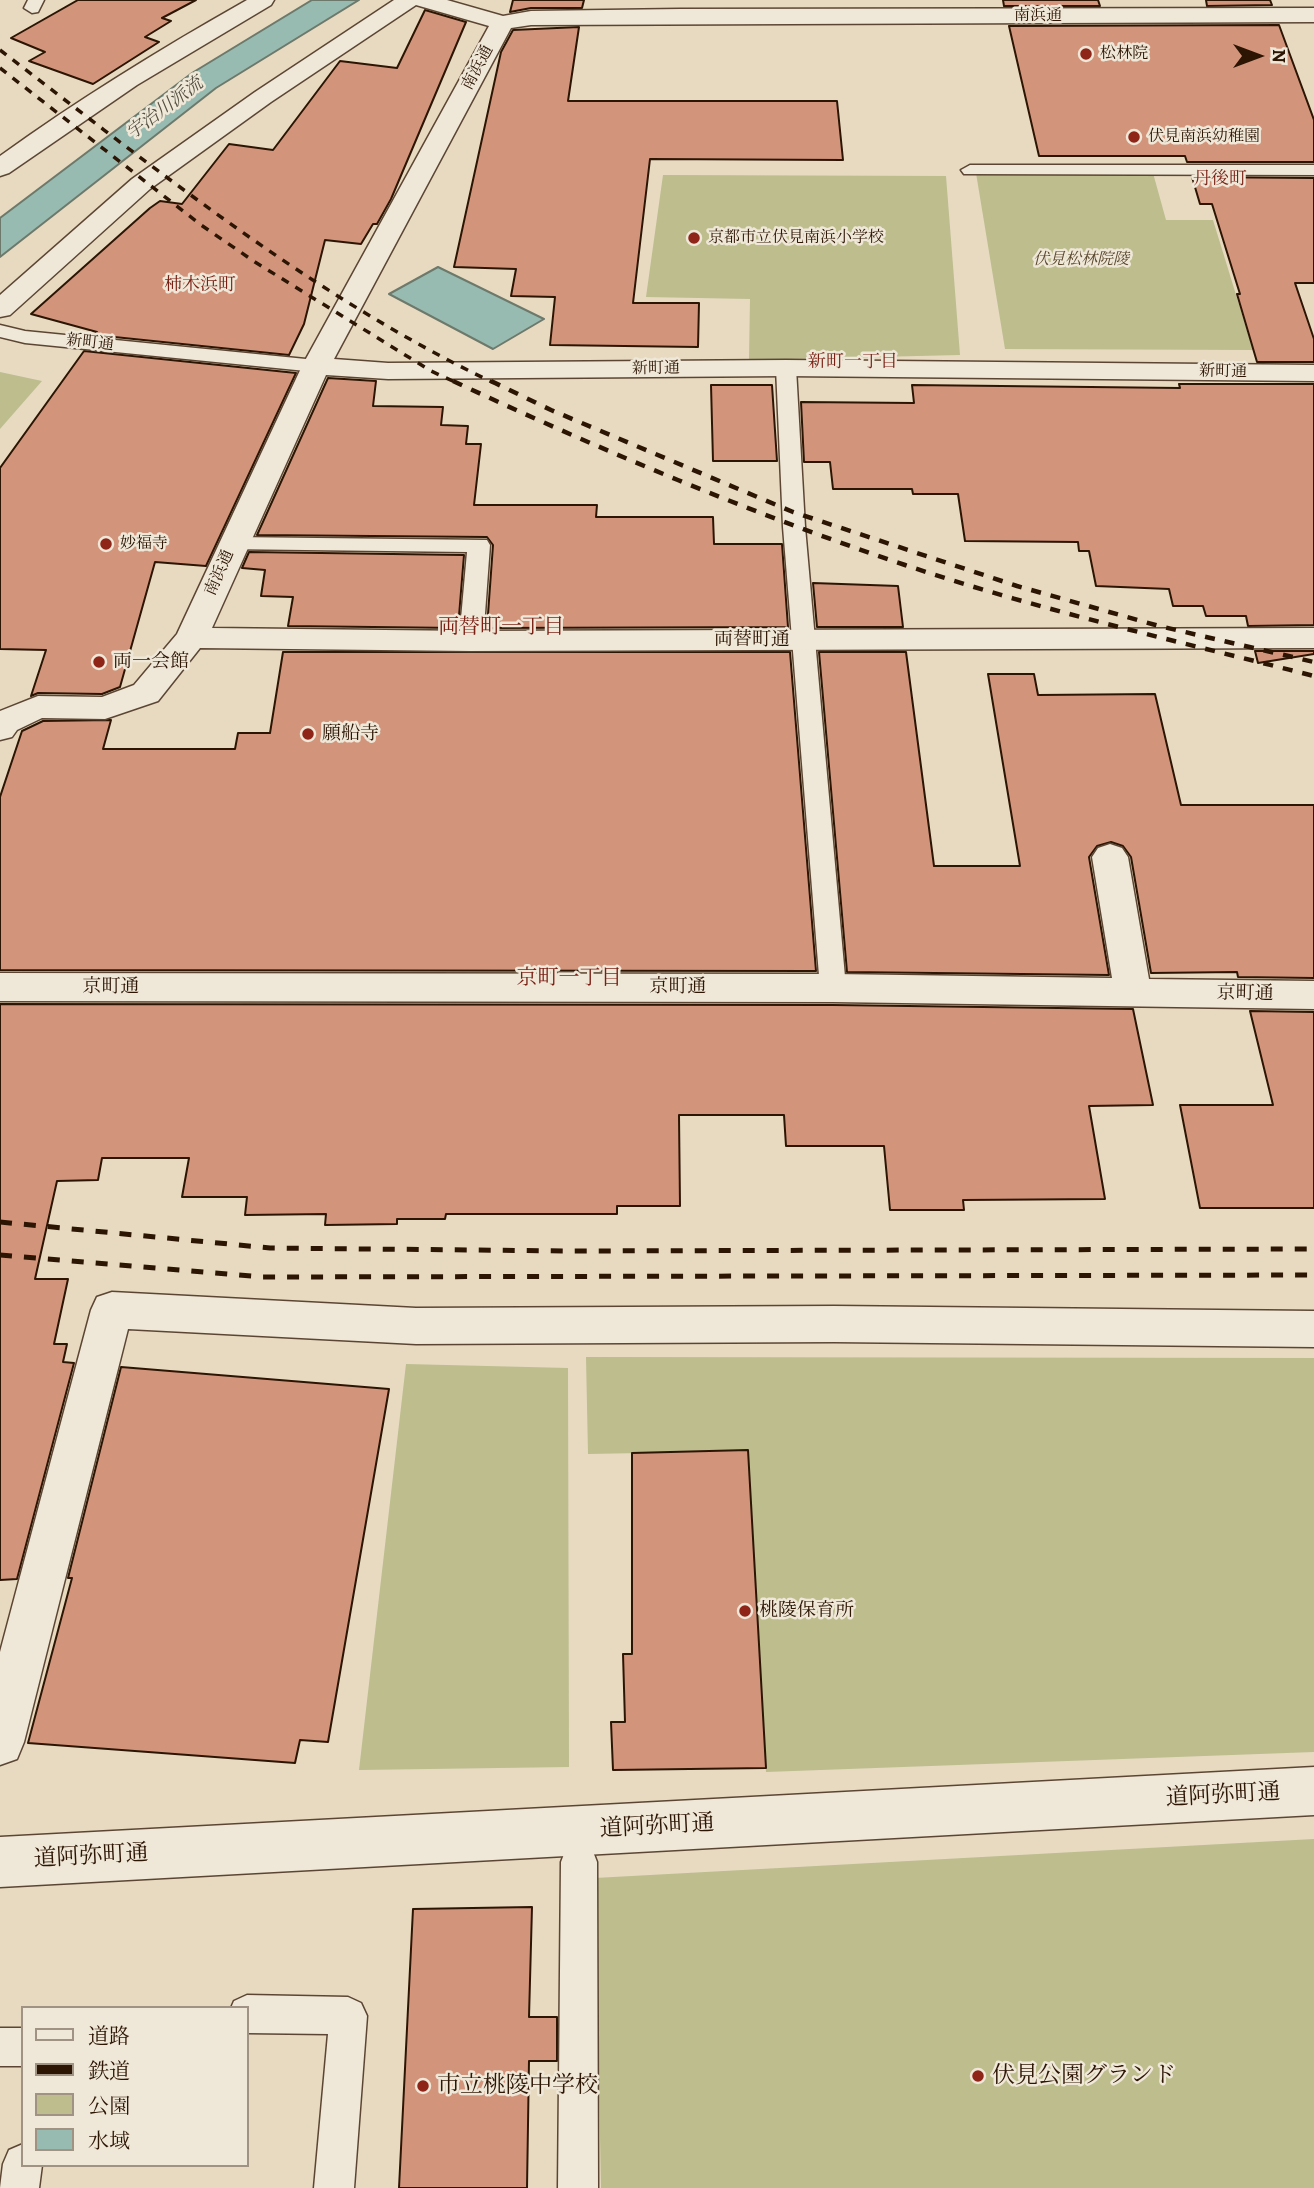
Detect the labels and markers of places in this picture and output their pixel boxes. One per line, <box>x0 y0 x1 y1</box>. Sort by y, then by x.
place label: 松林院 <box>1100 44 1148 64</box>
marker: 松林院 <box>1078 46 1094 62</box>
place label: 伏見南浜幼稚園 <box>1148 127 1260 147</box>
marker: 伏見南浜幼稚園 <box>1126 129 1142 145</box>
place label: 京都市立伏見南浜小学校 <box>708 228 884 248</box>
marker: 京都市立伏見南浜小学校 <box>686 230 702 246</box>
place label: 妙福寺 <box>120 534 168 554</box>
marker: 妙福寺 <box>98 536 114 552</box>
place label: 両一会館 <box>113 651 189 673</box>
marker: 両一会館 <box>91 654 107 670</box>
place label: 願船寺 <box>322 723 379 745</box>
marker: 願船寺 <box>300 726 316 742</box>
place label: 桃陵保育所 <box>759 1600 854 1622</box>
marker: 桃陵保育所 <box>737 1603 753 1619</box>
place label: 伏見公園グランド <box>992 2062 1176 2090</box>
marker: 伏見公園グランド <box>970 2068 986 2084</box>
place label: 市立桃陵中学校 <box>437 2072 598 2100</box>
marker: 市立桃陵中学校 <box>415 2078 431 2094</box>

